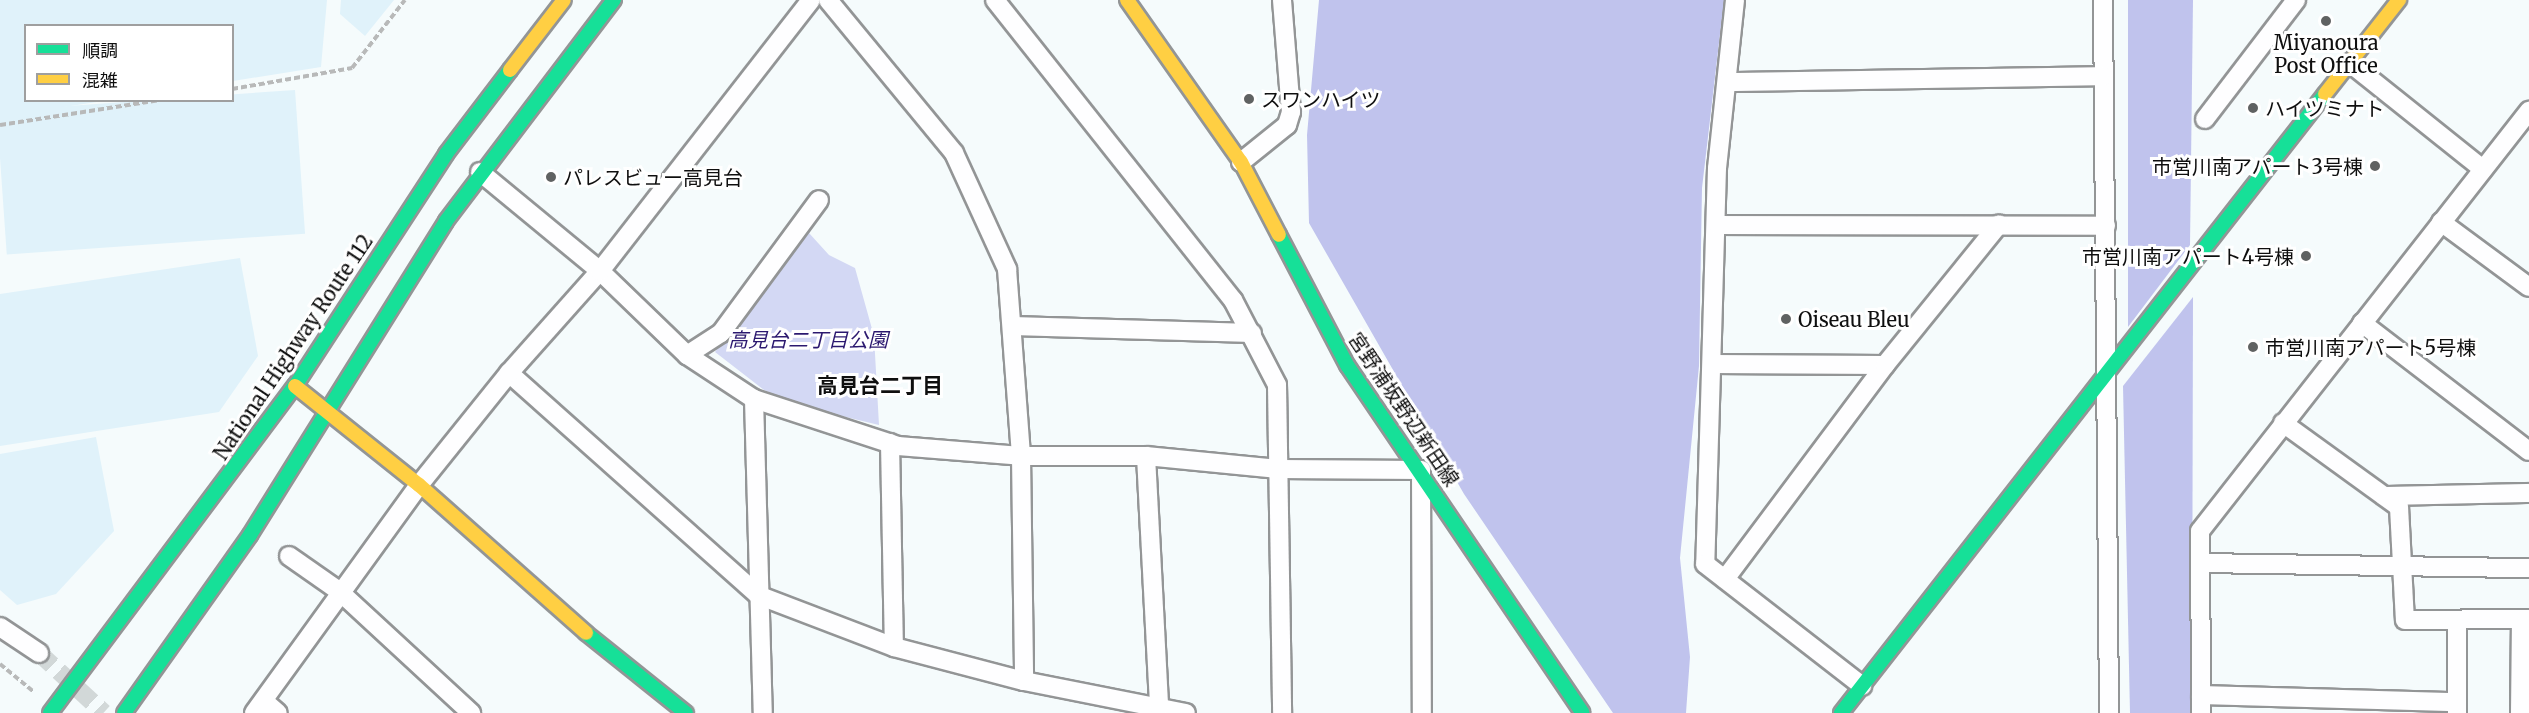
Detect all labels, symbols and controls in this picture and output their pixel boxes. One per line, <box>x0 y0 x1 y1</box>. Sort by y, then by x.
marker: Miyanoura Post Office <box>2319 14 2333 28</box>
legend <box>24 24 234 102</box>
place label: Miyanoura Post Office <box>2274 30 2378 77</box>
text: 順調 <box>82 39 118 62</box>
text: 混雑 <box>82 69 118 92</box>
place label: スワンハイツ <box>1261 87 1381 111</box>
marker: スワンハイツ <box>1242 92 1256 106</box>
place label: ハイツミナト <box>2265 96 2385 120</box>
marker: ハイツミナト <box>2246 101 2260 115</box>
place label: 市営川南アパート3号棟 <box>2152 154 2363 178</box>
marker: 市営川南アパート3号棟 <box>2368 159 2382 173</box>
place label: パレスビュー高見台 <box>563 165 743 189</box>
marker: パレスビュー高見台 <box>544 170 558 184</box>
street label: National Highway Route 112 <box>208 230 378 464</box>
place label: 市営川南アパート4号棟 <box>2082 244 2294 268</box>
marker: 市営川南アパート4号棟 <box>2299 249 2313 263</box>
place label: Oiseau Bleu <box>1798 307 1910 331</box>
marker: Oiseau Bleu <box>1779 312 1793 326</box>
park label: 高見台二丁目公園 <box>728 327 888 351</box>
street label: 宮野浦坂野辺新田線 <box>1344 328 1464 490</box>
place label: 市営川南アパート5号棟 <box>2265 335 2477 359</box>
marker: 市営川南アパート5号棟 <box>2246 340 2260 354</box>
district label: 高見台二丁目 <box>817 373 943 399</box>

